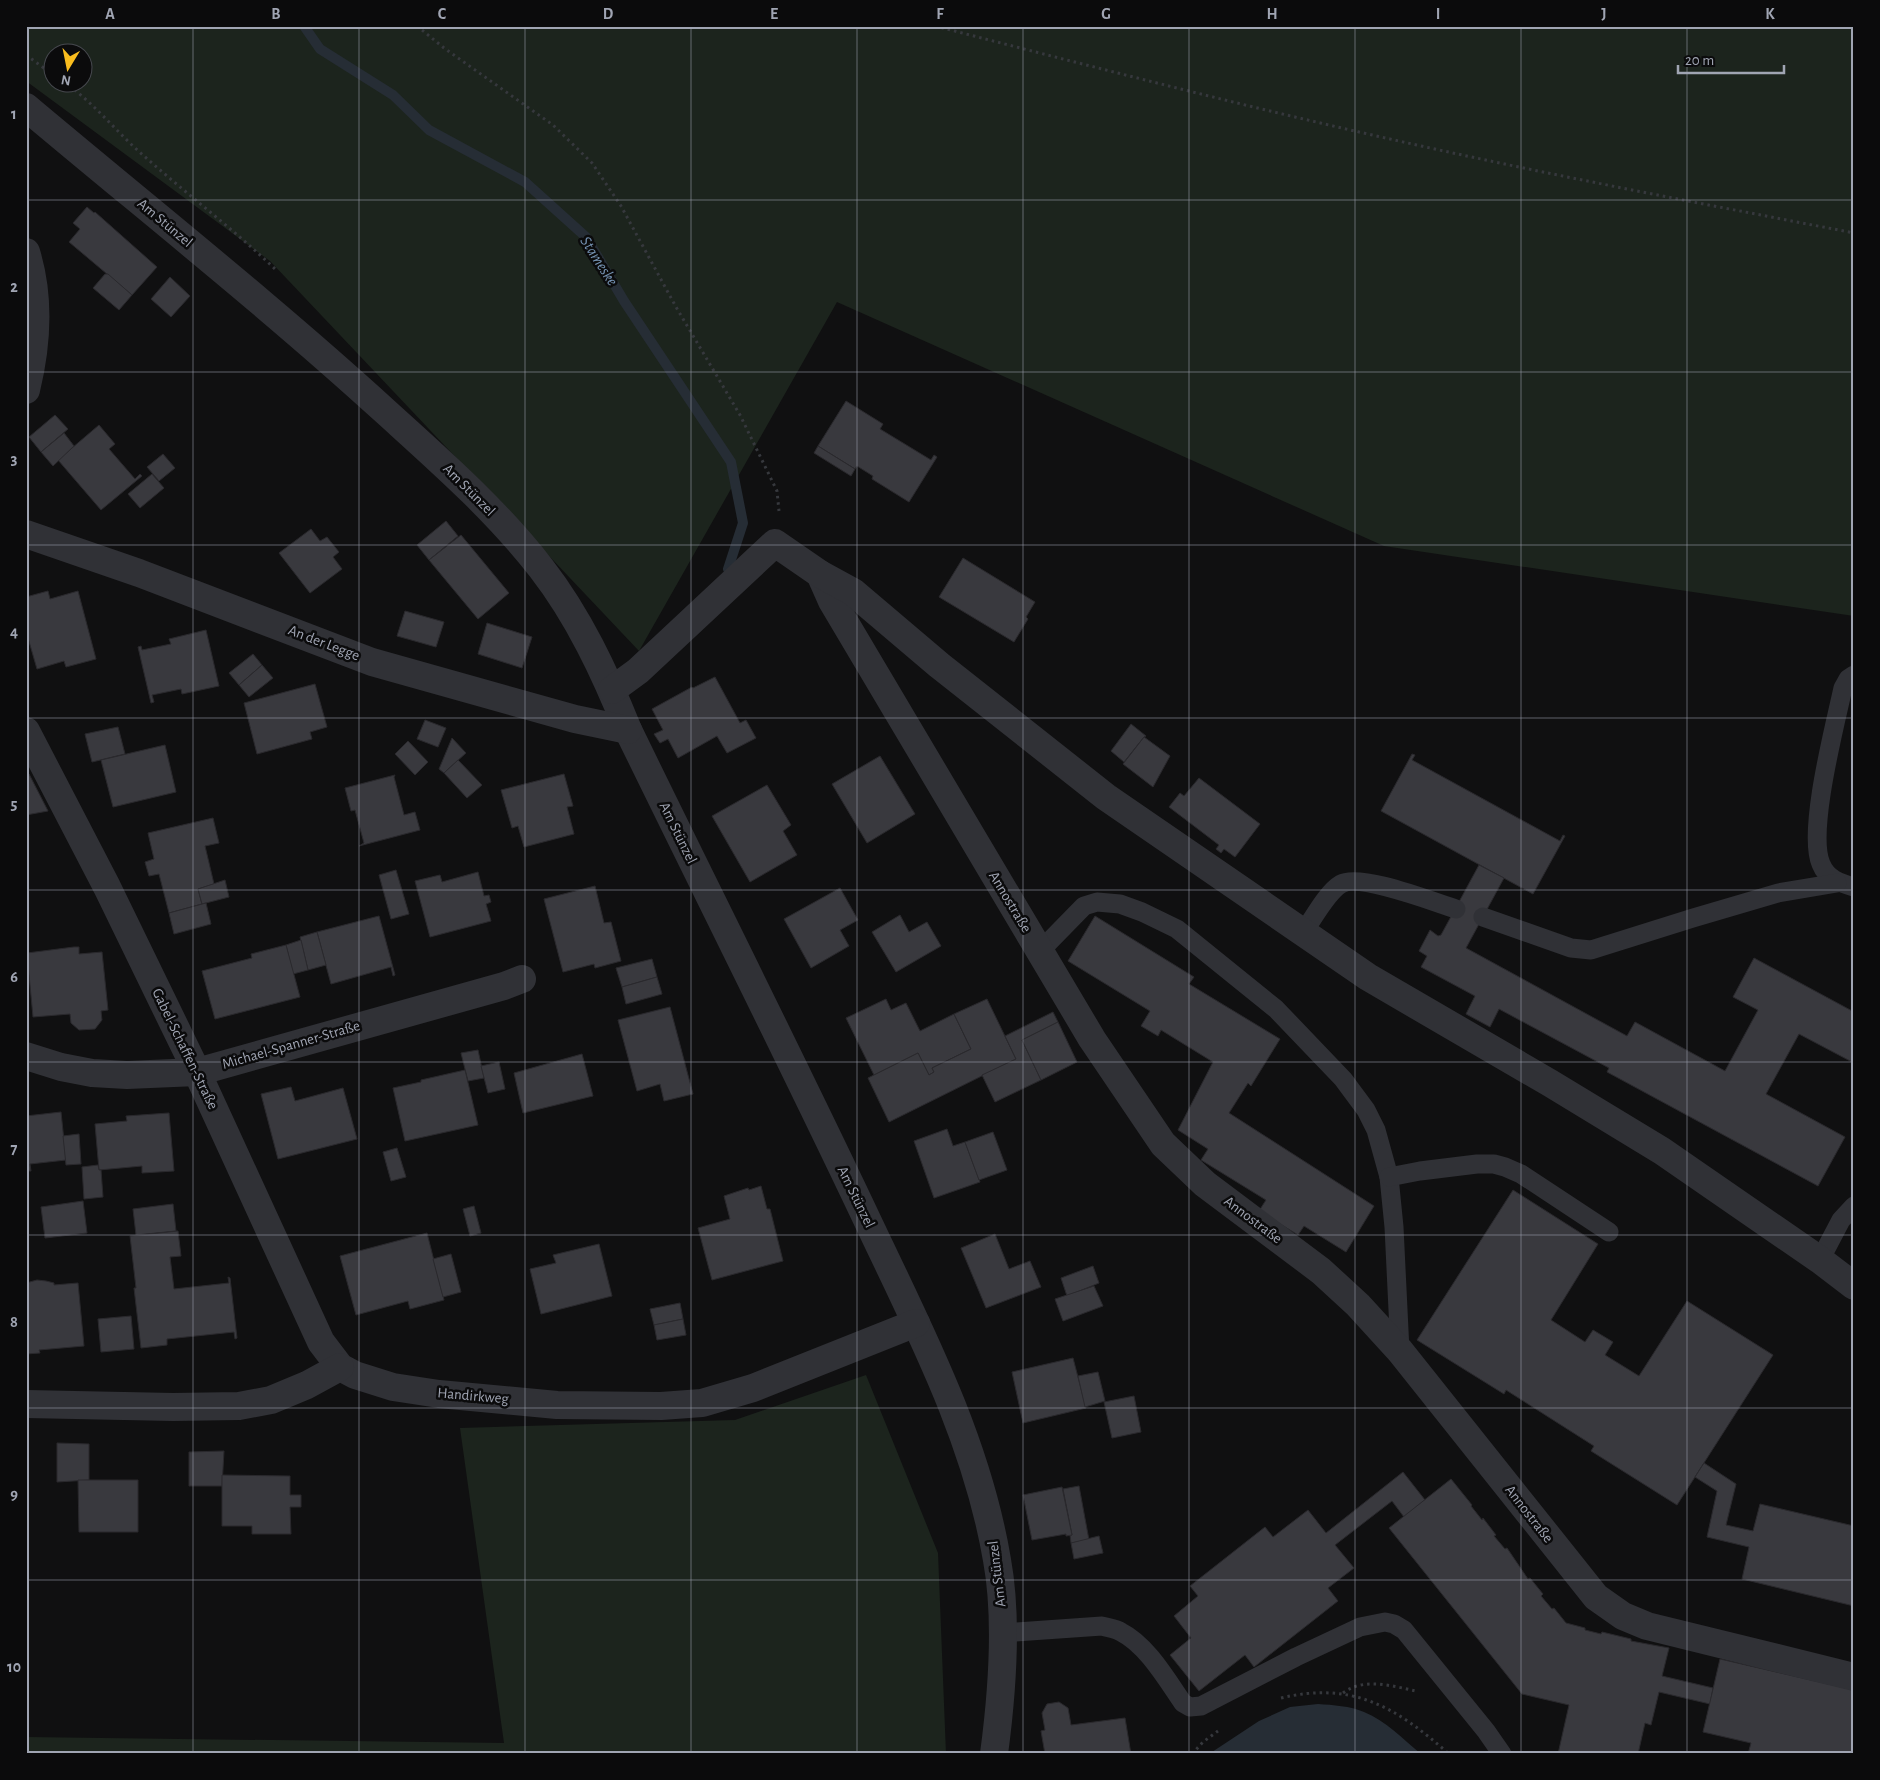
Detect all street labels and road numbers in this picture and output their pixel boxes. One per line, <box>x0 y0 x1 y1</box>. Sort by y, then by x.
street label: Am Stünzel <box>135 196 195 250</box>
street label: Am Stünzel <box>440 461 498 519</box>
street label: An der Legge <box>286 623 362 663</box>
street label: Am Stünzel <box>657 800 699 866</box>
street label: Annostraße <box>986 869 1034 935</box>
street label: Gabel-Schaffen-Straße <box>149 986 221 1112</box>
street label: Michael-Spanner-Straße <box>220 1018 362 1072</box>
street label: Am Stünzel <box>835 1164 877 1230</box>
street label: Annostraße <box>1221 1193 1285 1247</box>
street label: Handirkweg <box>437 1385 510 1407</box>
street label: Annostraße <box>1502 1482 1556 1546</box>
street label: Am Stünzel <box>985 1540 1009 1608</box>

